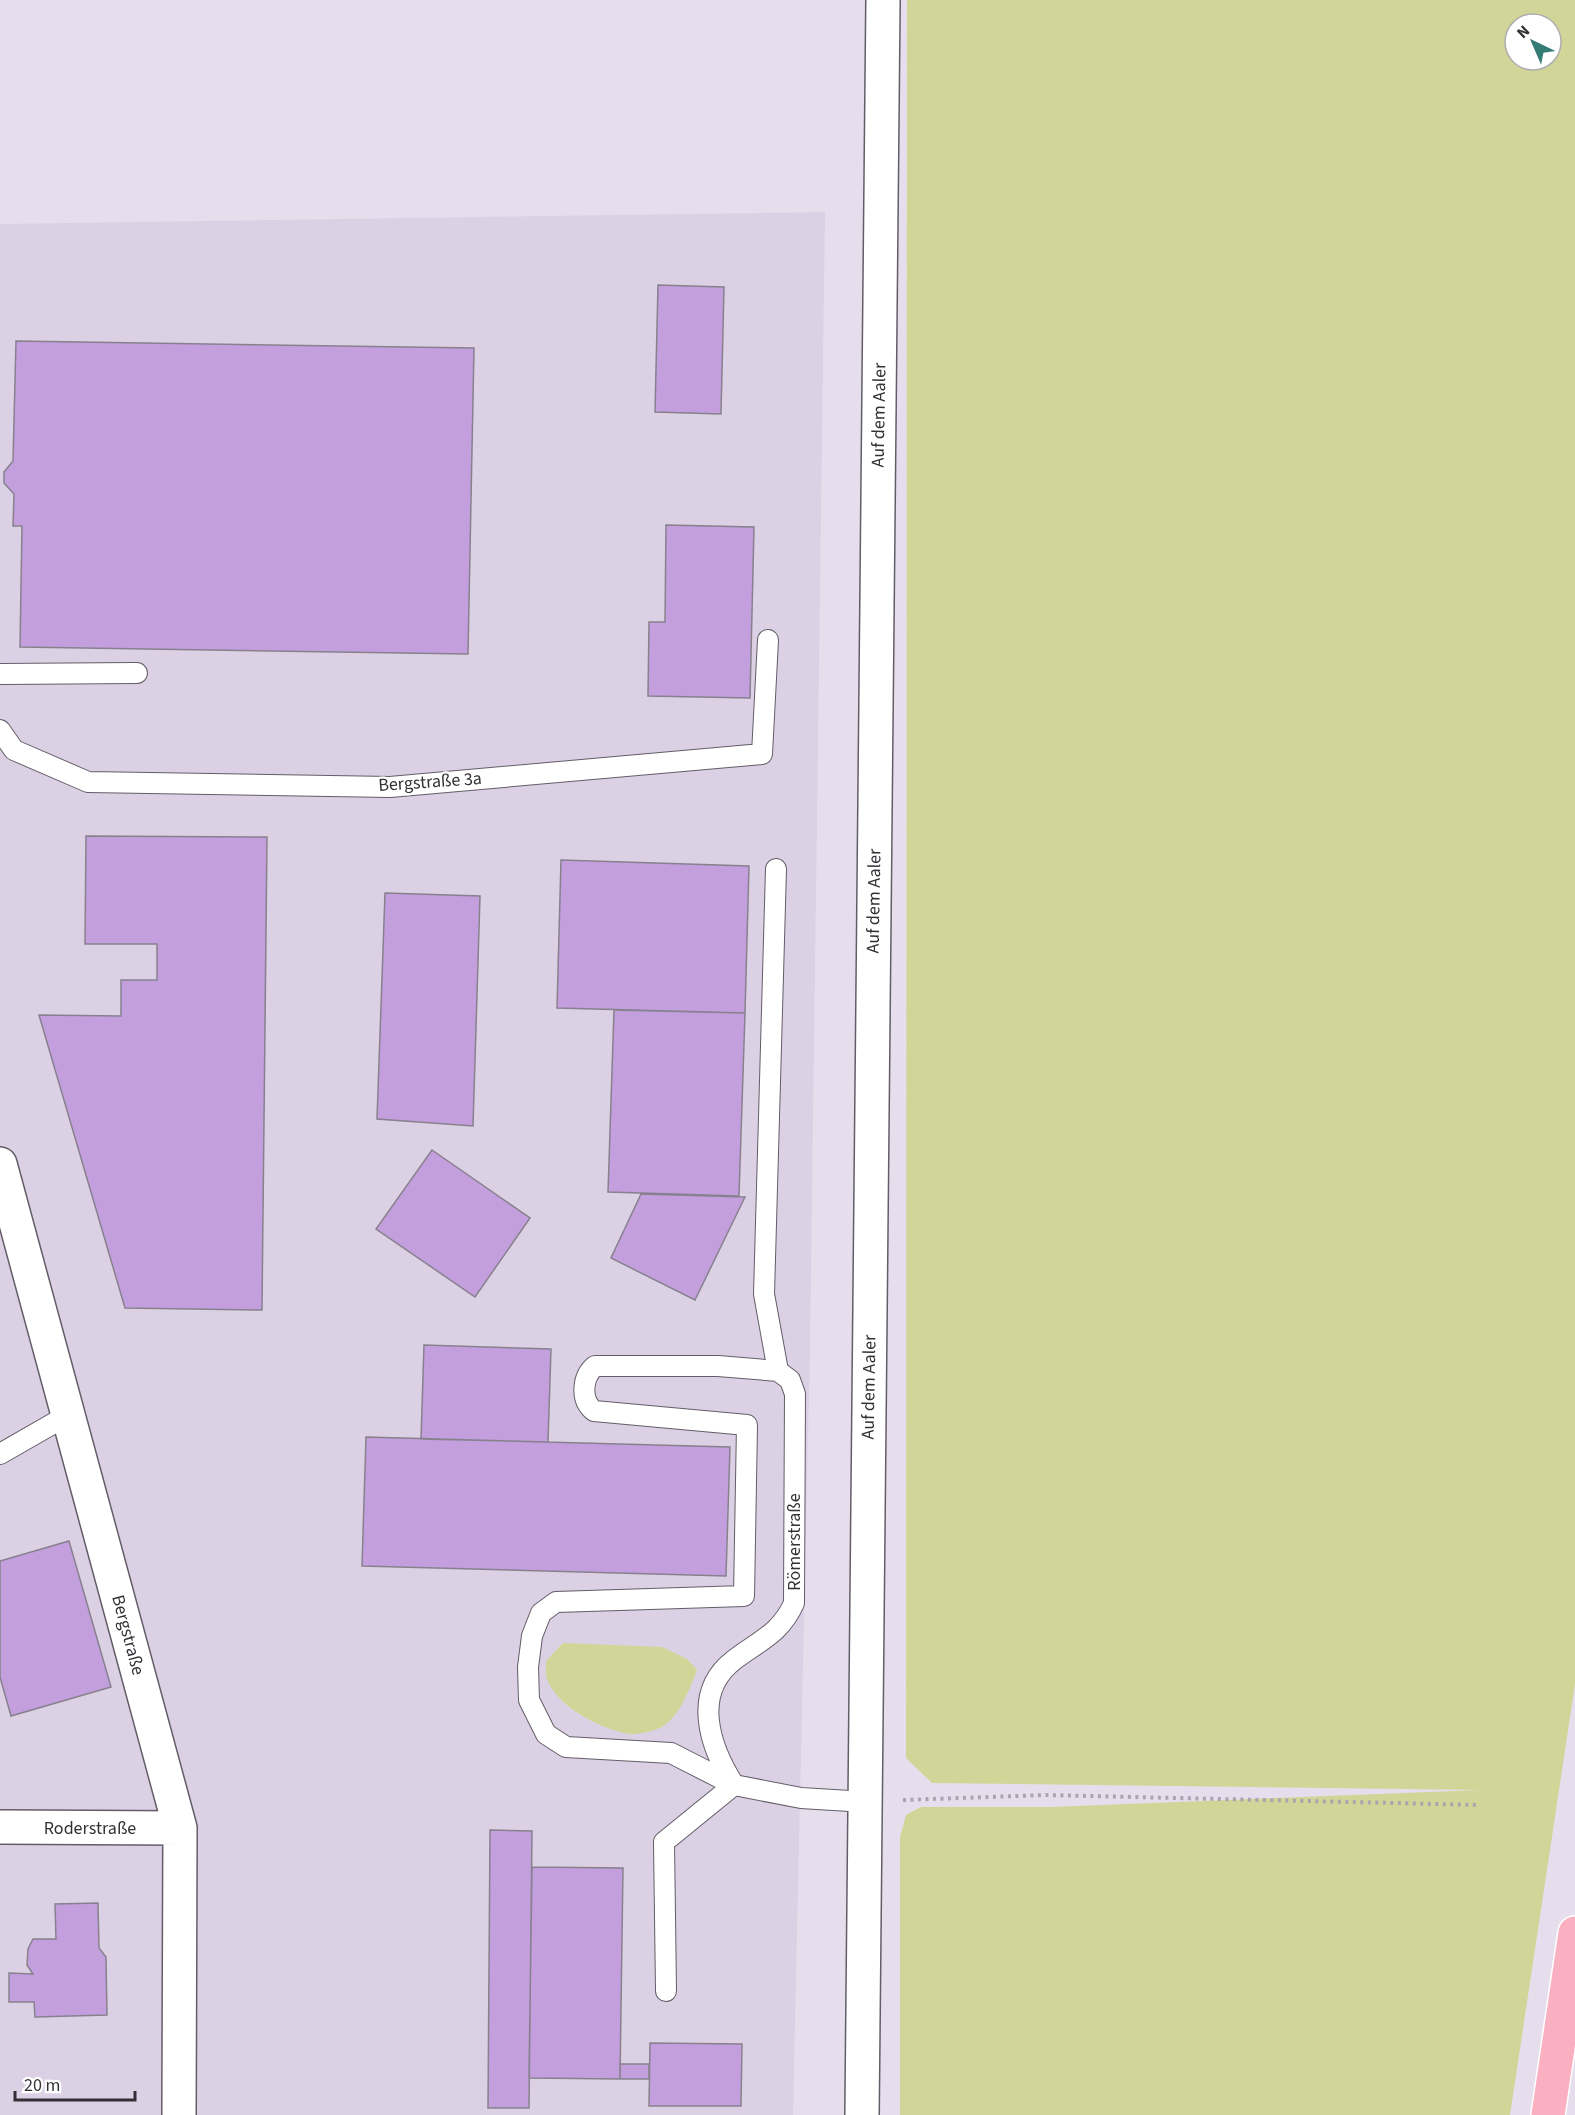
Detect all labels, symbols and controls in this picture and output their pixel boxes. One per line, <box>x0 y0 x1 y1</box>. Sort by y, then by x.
north arrow <box>1503 12 1563 72</box>
text: N <box>1512 20 1535 44</box>
street label: Auf dem Aaler <box>866 362 892 468</box>
street label: Bergstraße 3a <box>377 766 483 798</box>
street label: Auf dem Aaler <box>861 848 887 954</box>
street label: Auf dem Aaler <box>856 1334 882 1440</box>
street label: Römerstraße <box>782 1493 807 1591</box>
street label: Bergstraße <box>105 1592 151 1678</box>
street label: Roderstraße <box>44 1816 136 1841</box>
scale bar <box>15 2064 135 2102</box>
text: 20 m <box>24 2073 60 2098</box>

